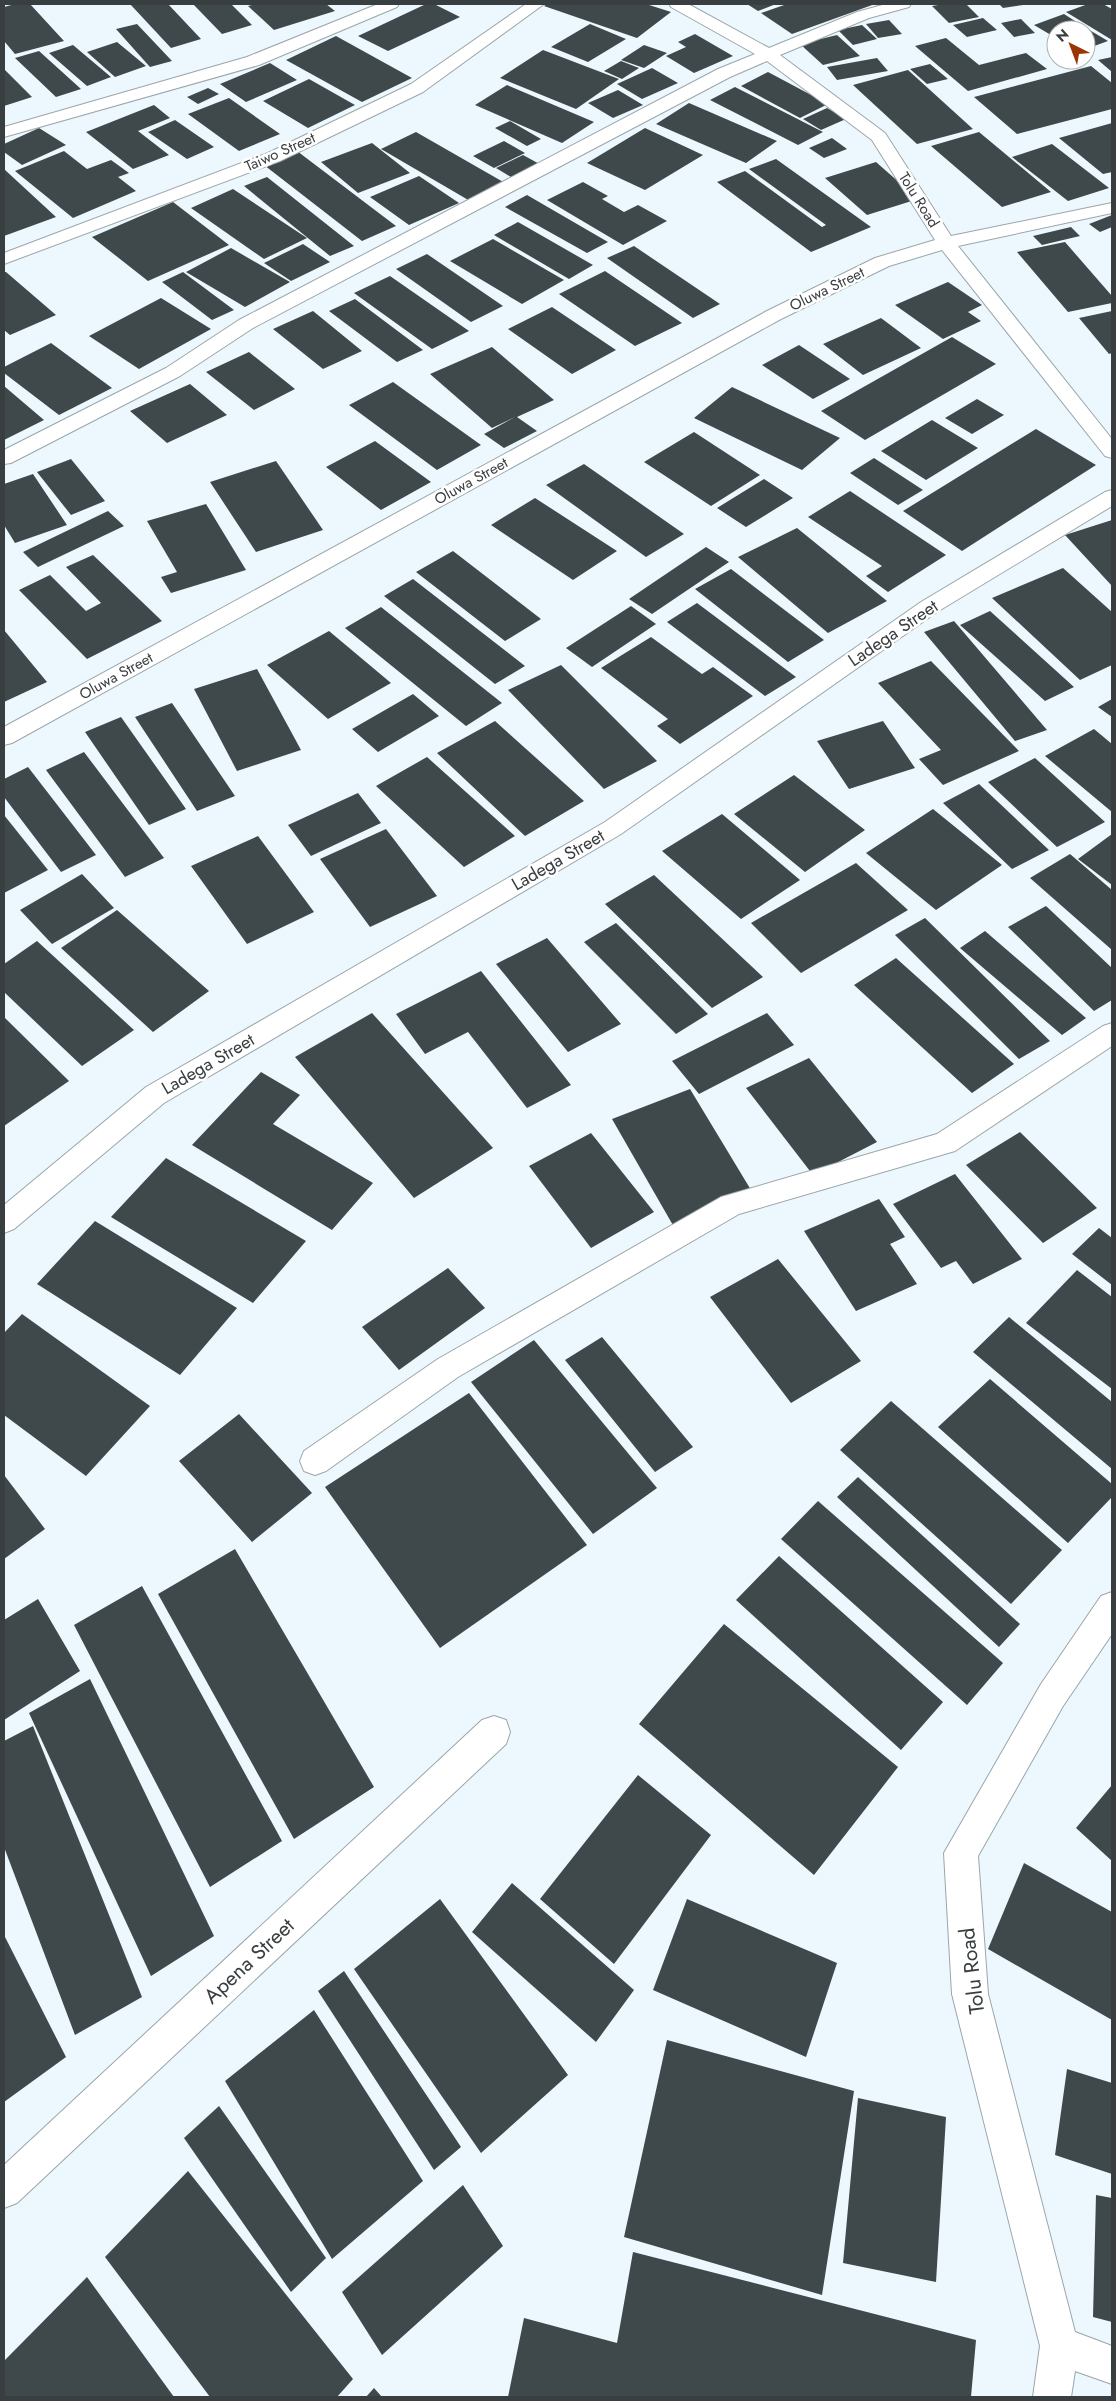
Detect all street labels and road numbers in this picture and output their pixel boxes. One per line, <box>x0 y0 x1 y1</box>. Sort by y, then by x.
street label: Taiwo Street <box>241 127 319 177</box>
street label: Tolu Road <box>893 168 945 232</box>
street label: Oluwa Street <box>786 261 869 317</box>
street label: Oluwa Street <box>430 452 512 510</box>
street label: Ladega Street <box>843 593 944 673</box>
street label: Oluwa Street <box>75 647 157 705</box>
street label: Ladega Street <box>507 823 610 897</box>
street label: Ladega Street <box>157 1027 260 1101</box>
street label: Apena Street <box>197 1911 301 2011</box>
street label: Tolu Road <box>952 1926 992 2016</box>

